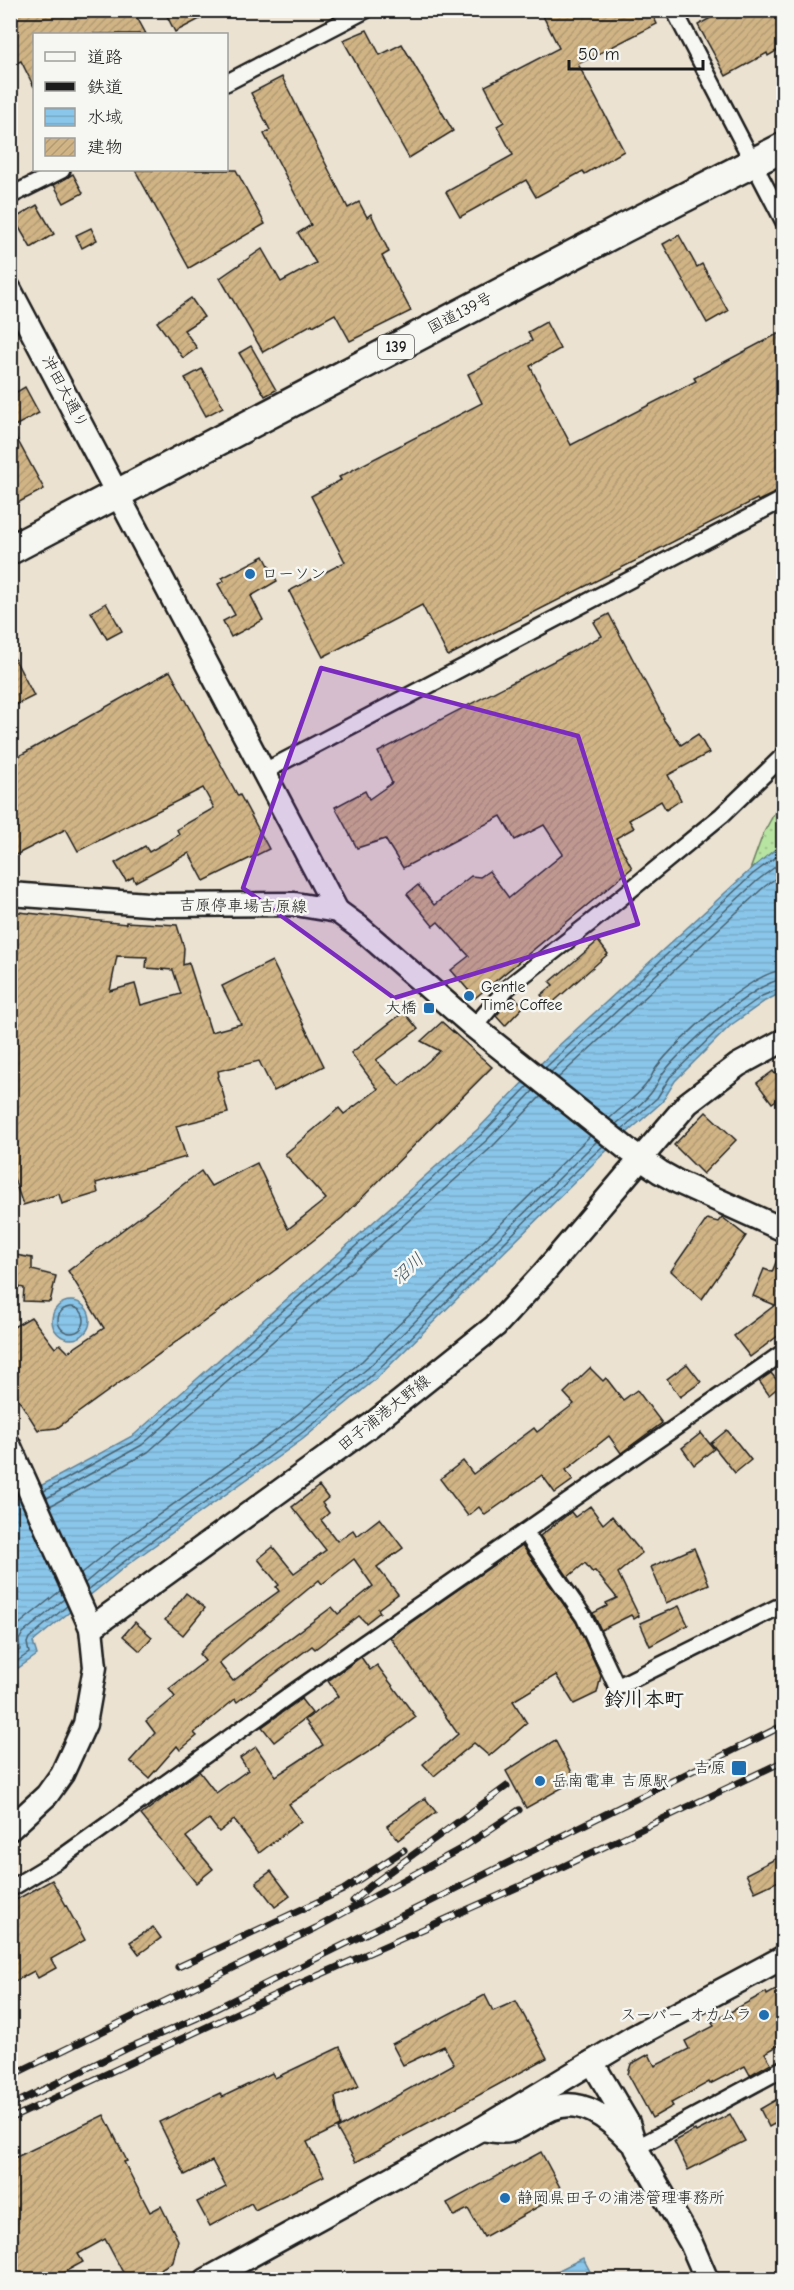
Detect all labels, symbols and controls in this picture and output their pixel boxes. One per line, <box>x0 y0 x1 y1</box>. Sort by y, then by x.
legend <box>33 33 228 171</box>
scale bar <box>569 33 702 71</box>
text: 50 m <box>578 44 620 65</box>
text: 道路 <box>87 47 123 68</box>
text: 鉄道 <box>87 77 123 98</box>
text: 水域 <box>87 107 123 128</box>
text: 建物 <box>87 137 123 158</box>
street label: 国道139号 <box>424 288 496 338</box>
road number: 139 <box>378 335 414 359</box>
street label: 沖田大通り <box>38 352 92 432</box>
place label: ローソン <box>262 565 326 583</box>
marker: ローソン <box>243 567 257 581</box>
street label: 吉原停車場吉原線 <box>179 896 307 916</box>
place label: Gentle Time Coffee <box>481 978 562 1014</box>
marker: Gentle Time Coffee <box>462 989 476 1003</box>
place label: 大橋 <box>385 999 417 1017</box>
marker: 大橋 <box>422 1001 436 1015</box>
water label: 沼川 <box>388 1249 428 1289</box>
street label: 田子浦港大野線 <box>334 1371 434 1455</box>
district label: 鈴川本町 <box>604 1688 684 1711</box>
place label: 吉原 <box>694 1759 726 1777</box>
marker: 吉原 <box>730 1759 748 1777</box>
place label: 岳南電車 吉原駅 <box>552 1772 669 1790</box>
marker: 岳南電車 吉原駅 <box>533 1774 547 1788</box>
place label: スーパー オカムラ <box>620 2006 752 2024</box>
marker: スーパー オカムラ <box>757 2008 771 2022</box>
place label: 静岡県田子の浦港管理事務所 <box>517 2189 725 2207</box>
marker: 静岡県田子の浦港管理事務所 <box>498 2191 512 2205</box>

